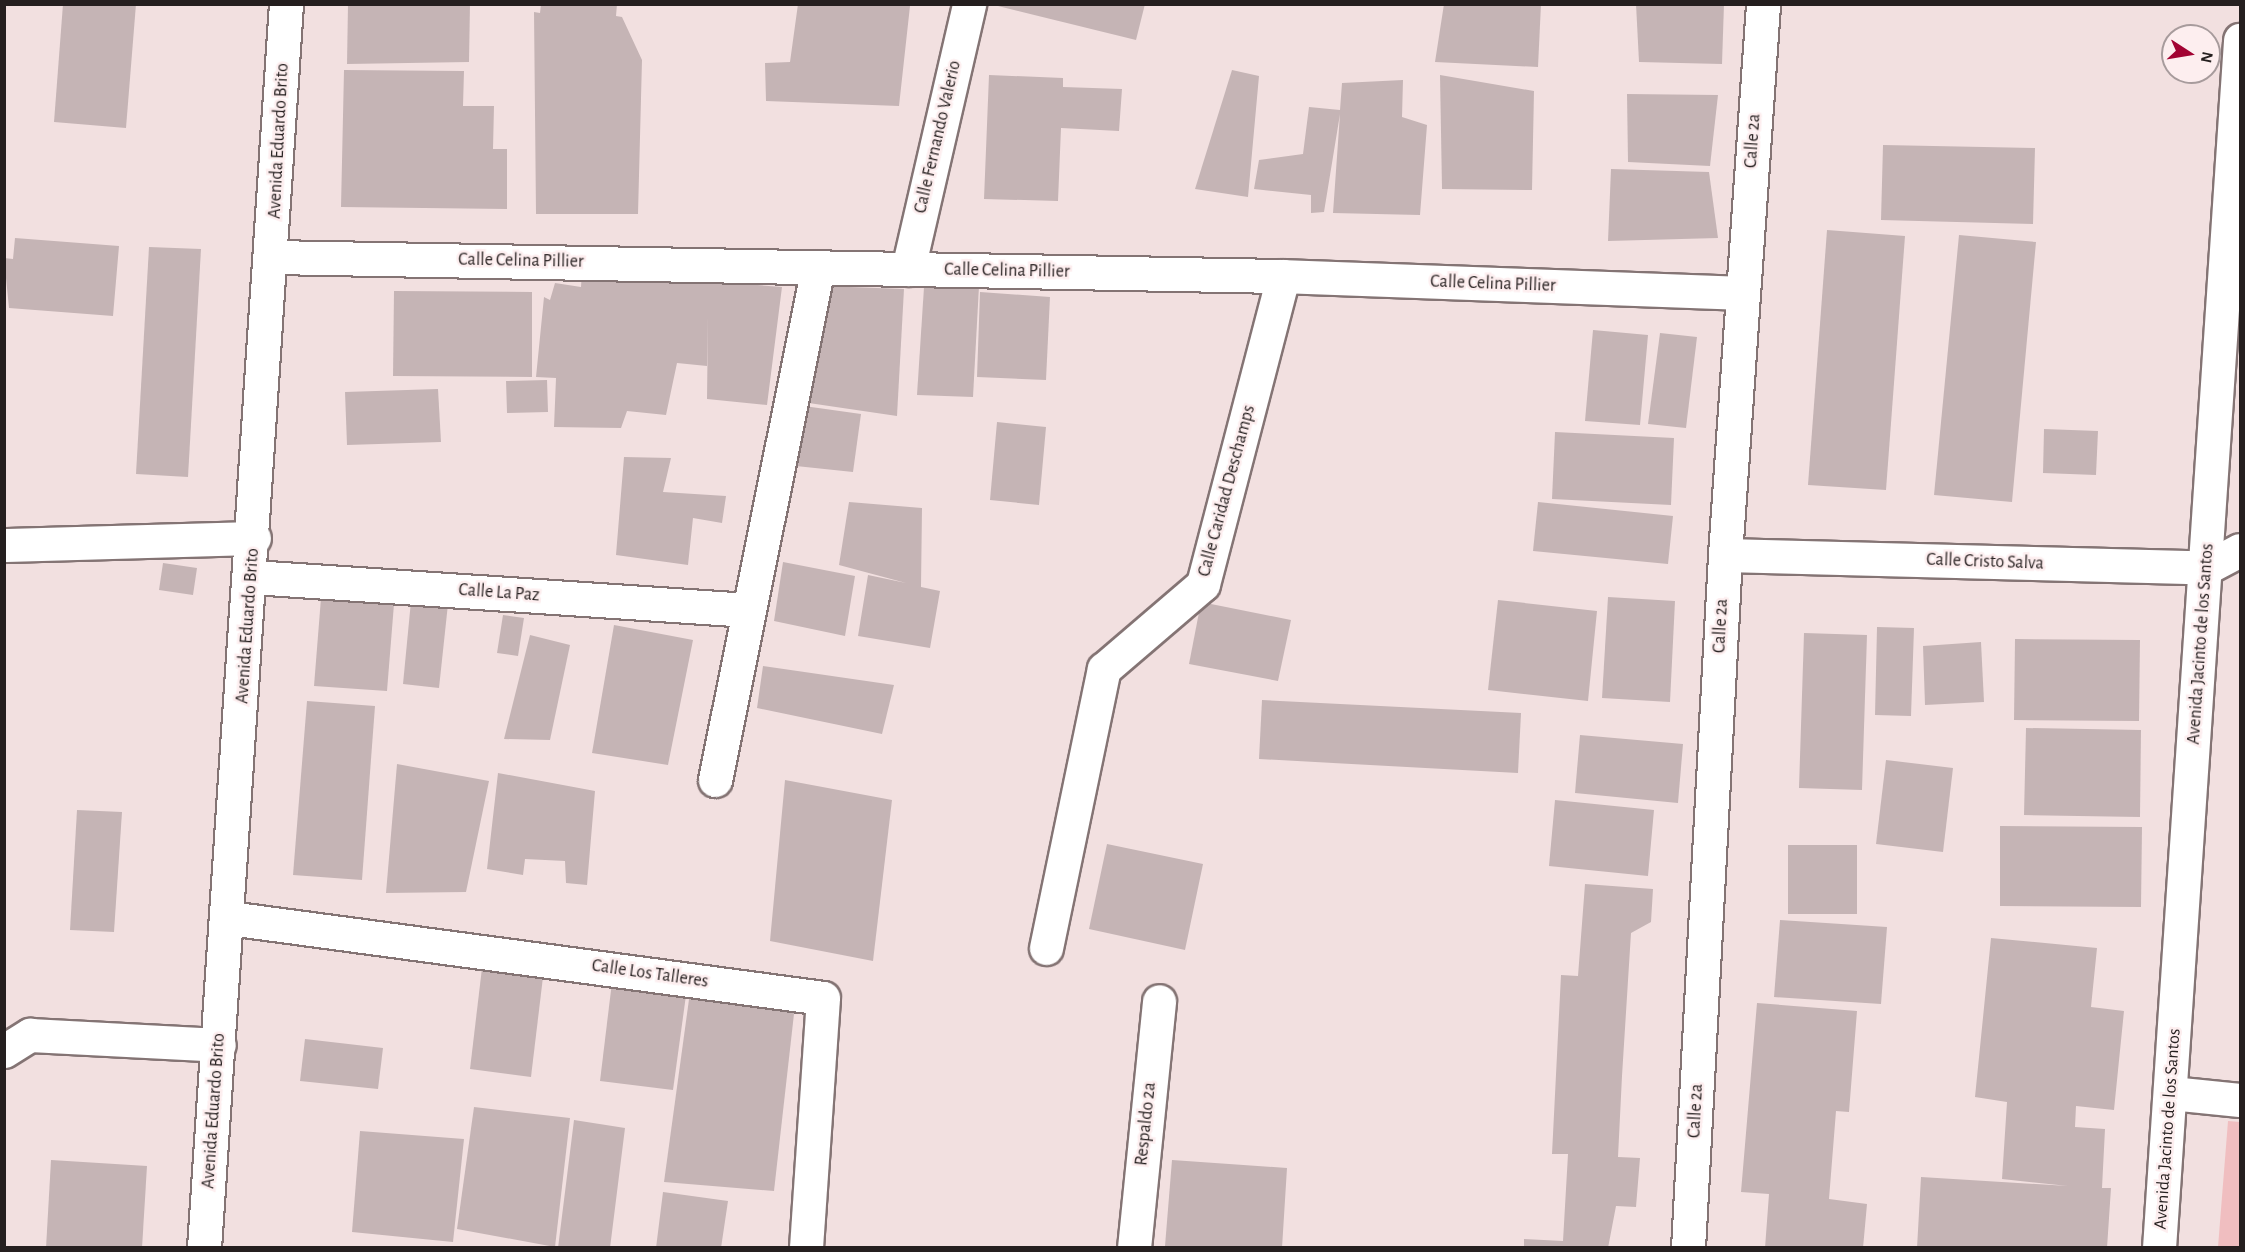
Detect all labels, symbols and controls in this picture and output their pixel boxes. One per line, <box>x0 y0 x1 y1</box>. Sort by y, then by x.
north arrow <box>2161 24 2221 84</box>
text: N <box>2198 50 2216 64</box>
street label: Calle Fernando Valerio <box>910 58 966 216</box>
street label: Avenida Eduardo Brito <box>264 63 294 219</box>
street label: Calle 2a <box>1740 113 1766 169</box>
street label: Calle Celina Pillier <box>458 249 584 273</box>
street label: Calle Celina Pillier <box>944 259 1070 283</box>
street label: Calle Celina Pillier <box>1430 271 1556 297</box>
street label: Calle Caridad Deschamps <box>1194 403 1260 579</box>
street label: Avenida Jacinto de los Santos <box>2183 543 2219 745</box>
street label: Avenida Eduardo Brito <box>232 548 264 704</box>
street label: Calle Cristo Salva <box>1926 549 2044 575</box>
street label: Calle La Paz <box>458 579 540 607</box>
street label: Calle 2a <box>1709 598 1733 654</box>
street label: Calle Los Talleres <box>590 955 710 993</box>
street label: Avenida Jacinto de los Santos <box>2150 1028 2186 1230</box>
street label: Avenida Eduardo Brito <box>198 1033 230 1189</box>
street label: Respaldo 2a <box>1131 1081 1161 1167</box>
street label: Calle 2a <box>1684 1083 1708 1139</box>

